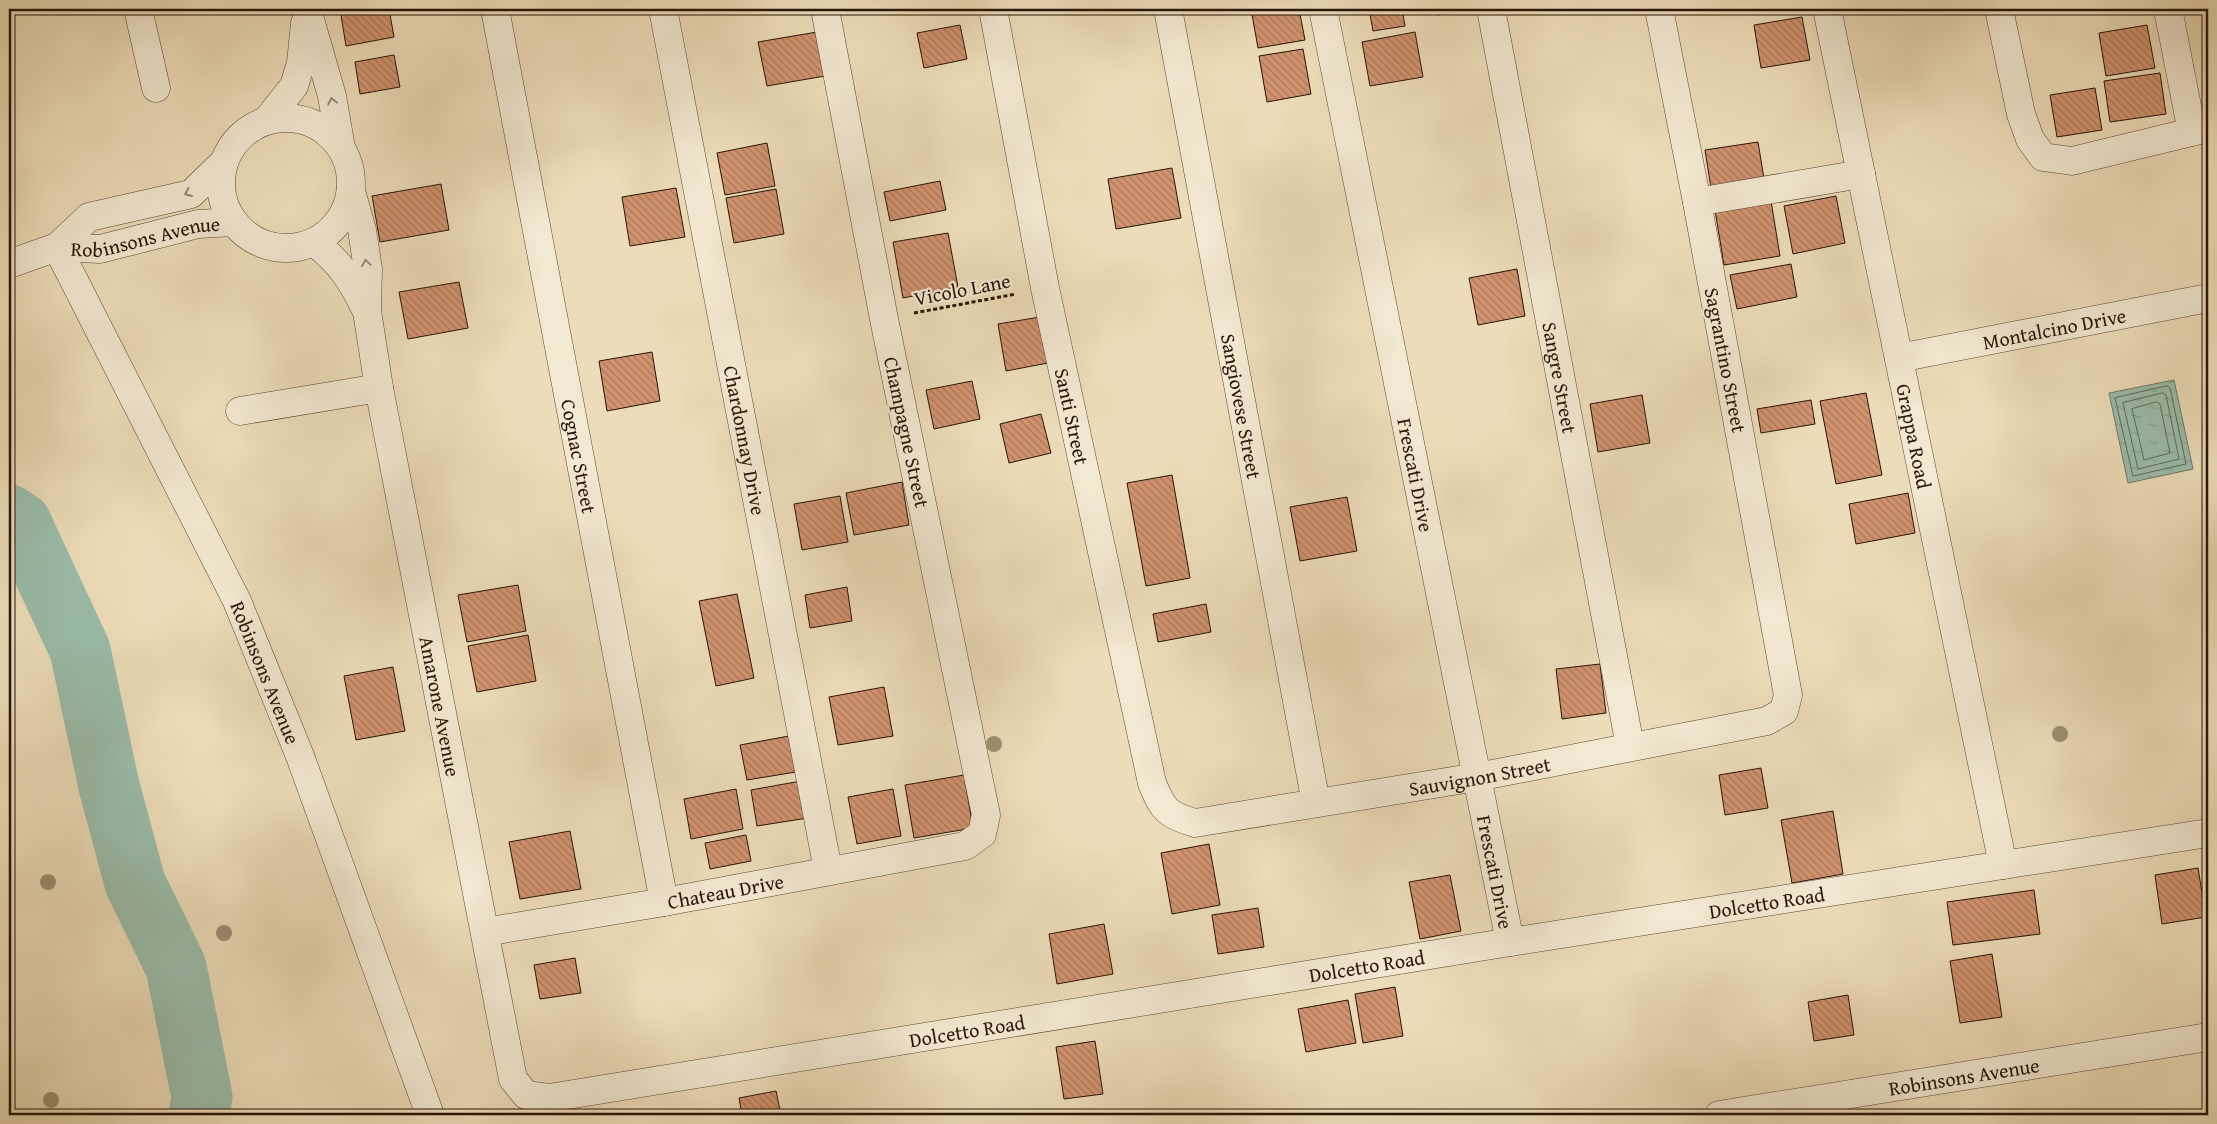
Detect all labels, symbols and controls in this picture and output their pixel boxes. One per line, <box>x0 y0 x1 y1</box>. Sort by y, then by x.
one-way arrow <box>328 96 338 105</box>
one-way arrow <box>184 187 192 197</box>
street label: Robinsons Avenue <box>70 208 221 264</box>
one-way arrow <box>362 258 372 267</box>
street label: Vicolo Lane <box>911 265 1013 313</box>
street label: Sagrantino Street <box>1698 285 1754 435</box>
street label: Montalcino Drive <box>1980 300 2128 356</box>
street label: Sangre Street <box>1536 319 1585 436</box>
street label: Sangiovese Street <box>1214 331 1270 481</box>
street label: Champagne Street <box>877 354 937 510</box>
street label: Chardonnay Drive <box>717 363 774 517</box>
street label: Santi Street <box>1048 365 1097 467</box>
street label: Grappa Road <box>1890 381 1940 492</box>
street label: Cognac Street <box>555 397 605 516</box>
street label: Frescati Drive <box>1391 415 1442 534</box>
street label: Robinsons Avenue <box>224 596 308 748</box>
street label: Amarone Avenue <box>413 633 469 779</box>
street label: Sauvignon Street <box>1407 749 1553 802</box>
street label: Frescati Drive <box>1470 812 1521 931</box>
street label: Chateau Drive <box>665 866 786 916</box>
street label: Dolcetto Road <box>1707 879 1827 925</box>
street label: Dolcetto Road <box>1307 942 1427 989</box>
street label: Dolcetto Road <box>907 1006 1027 1054</box>
street label: Robinsons Avenue <box>1886 1050 2041 1102</box>

